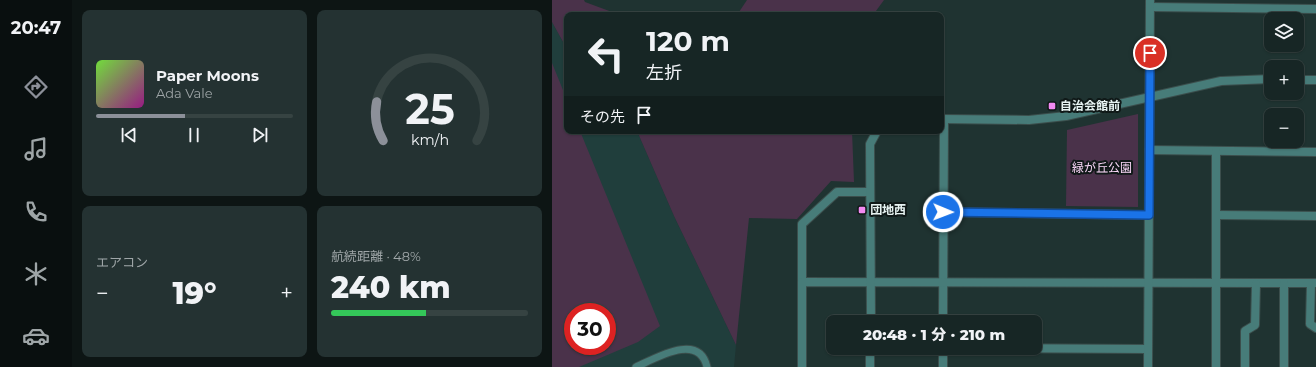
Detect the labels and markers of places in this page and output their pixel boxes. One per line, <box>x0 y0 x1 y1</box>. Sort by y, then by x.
pin <box>1133 36 1167 70</box>
place label: 自治会館前 <box>1060 98 1120 113</box>
marker: 自治会館前 <box>1047 101 1057 111</box>
place label: 団地西 <box>870 202 906 217</box>
marker: 団地西 <box>857 205 867 215</box>

